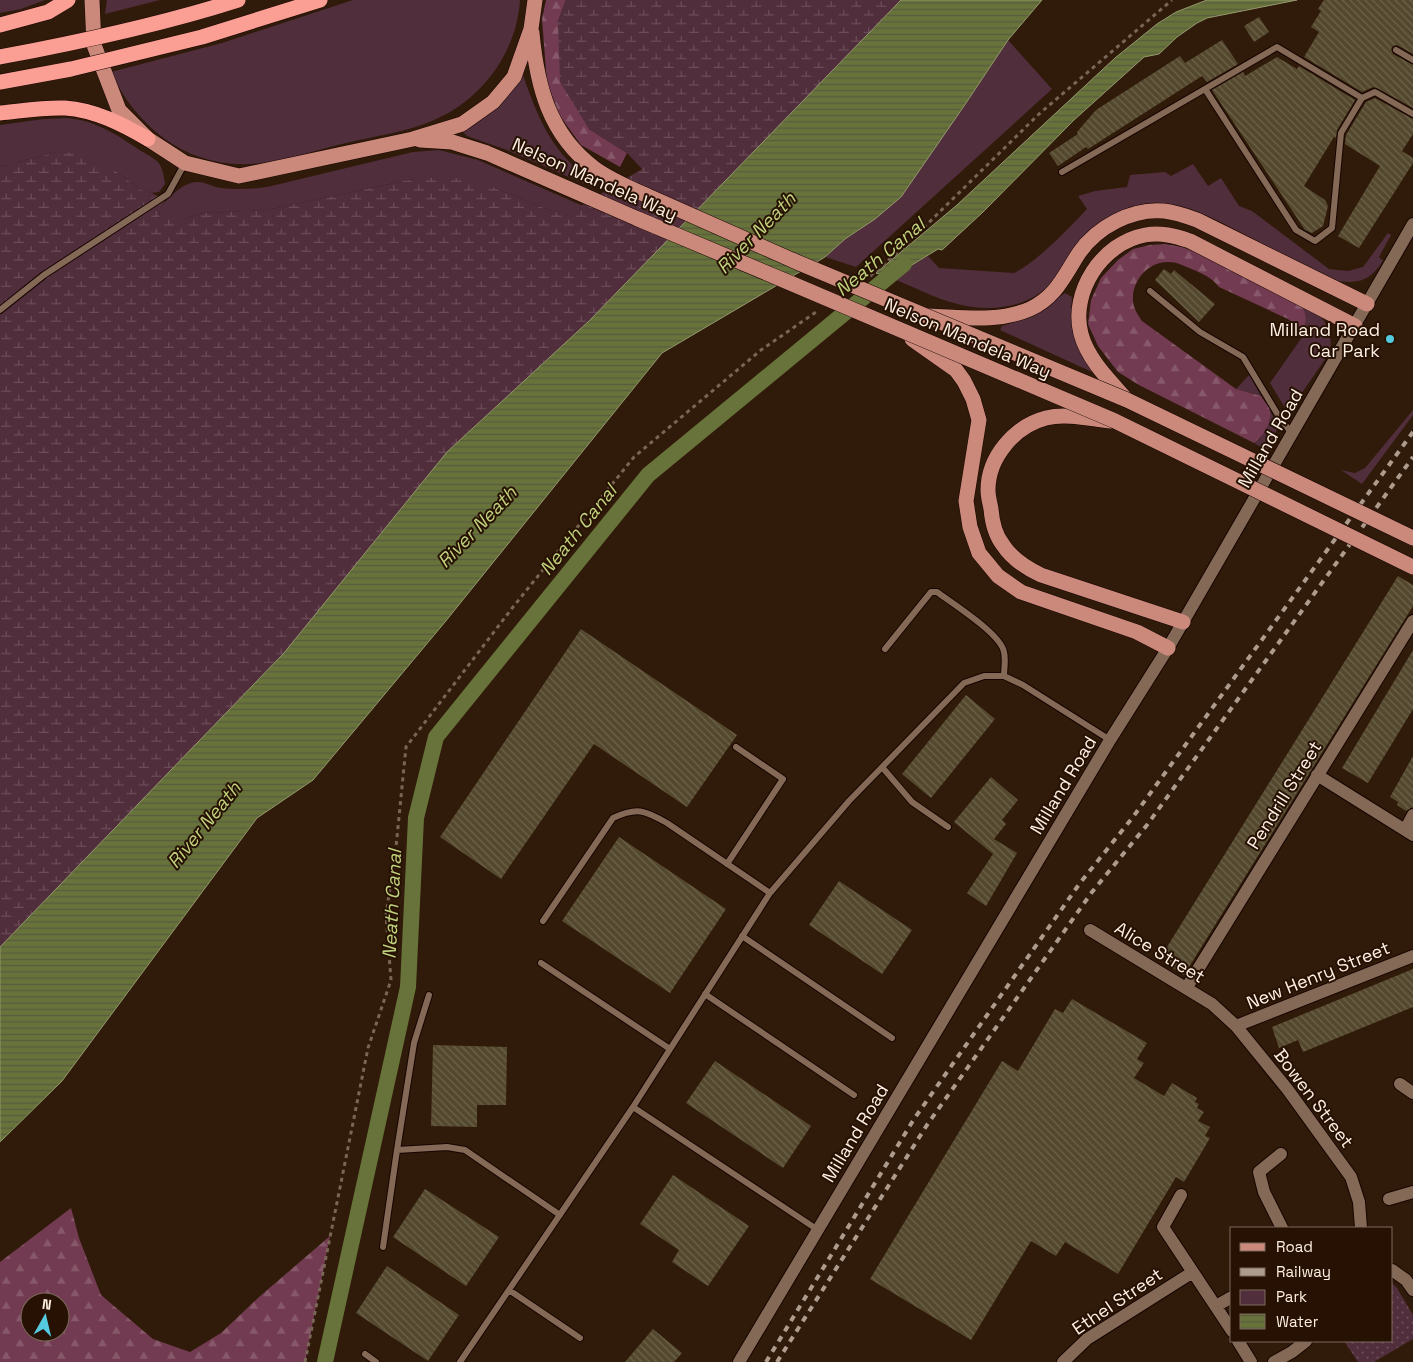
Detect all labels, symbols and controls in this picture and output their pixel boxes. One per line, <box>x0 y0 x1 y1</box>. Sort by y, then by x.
street label: Nelson Mandela Way <box>509 132 681 226</box>
water label: River Neath <box>711 187 801 279</box>
water label: Neath Canal <box>830 211 932 302</box>
street label: Nelson Mandela Way <box>881 293 1055 383</box>
place label: Milland Road Car Park <box>1269 318 1380 362</box>
marker: Milland Road Car Park <box>1384 333 1396 345</box>
street label: Milland Road <box>1232 384 1308 492</box>
water label: Neath Canal <box>534 478 624 581</box>
water label: River Neath <box>432 481 522 573</box>
street label: Milland Road <box>1025 732 1101 838</box>
street label: Pendrill Street <box>1242 737 1326 853</box>
water label: River Neath <box>161 776 247 873</box>
water label: Neath Canal <box>377 846 407 959</box>
street label: Alice Street <box>1111 916 1209 988</box>
street label: New Henry Street <box>1243 936 1393 1014</box>
street label: Bowen Street <box>1269 1044 1359 1152</box>
street label: Milland Road <box>817 1080 893 1186</box>
legend <box>1230 1227 1393 1342</box>
text: Road <box>1276 1237 1313 1256</box>
street label: Ethel Street <box>1067 1262 1167 1340</box>
text: Railway <box>1276 1262 1331 1281</box>
text: Park <box>1276 1287 1307 1306</box>
north arrow <box>20 1292 70 1342</box>
text: N <box>41 1295 53 1314</box>
text: Water <box>1276 1312 1319 1331</box>

